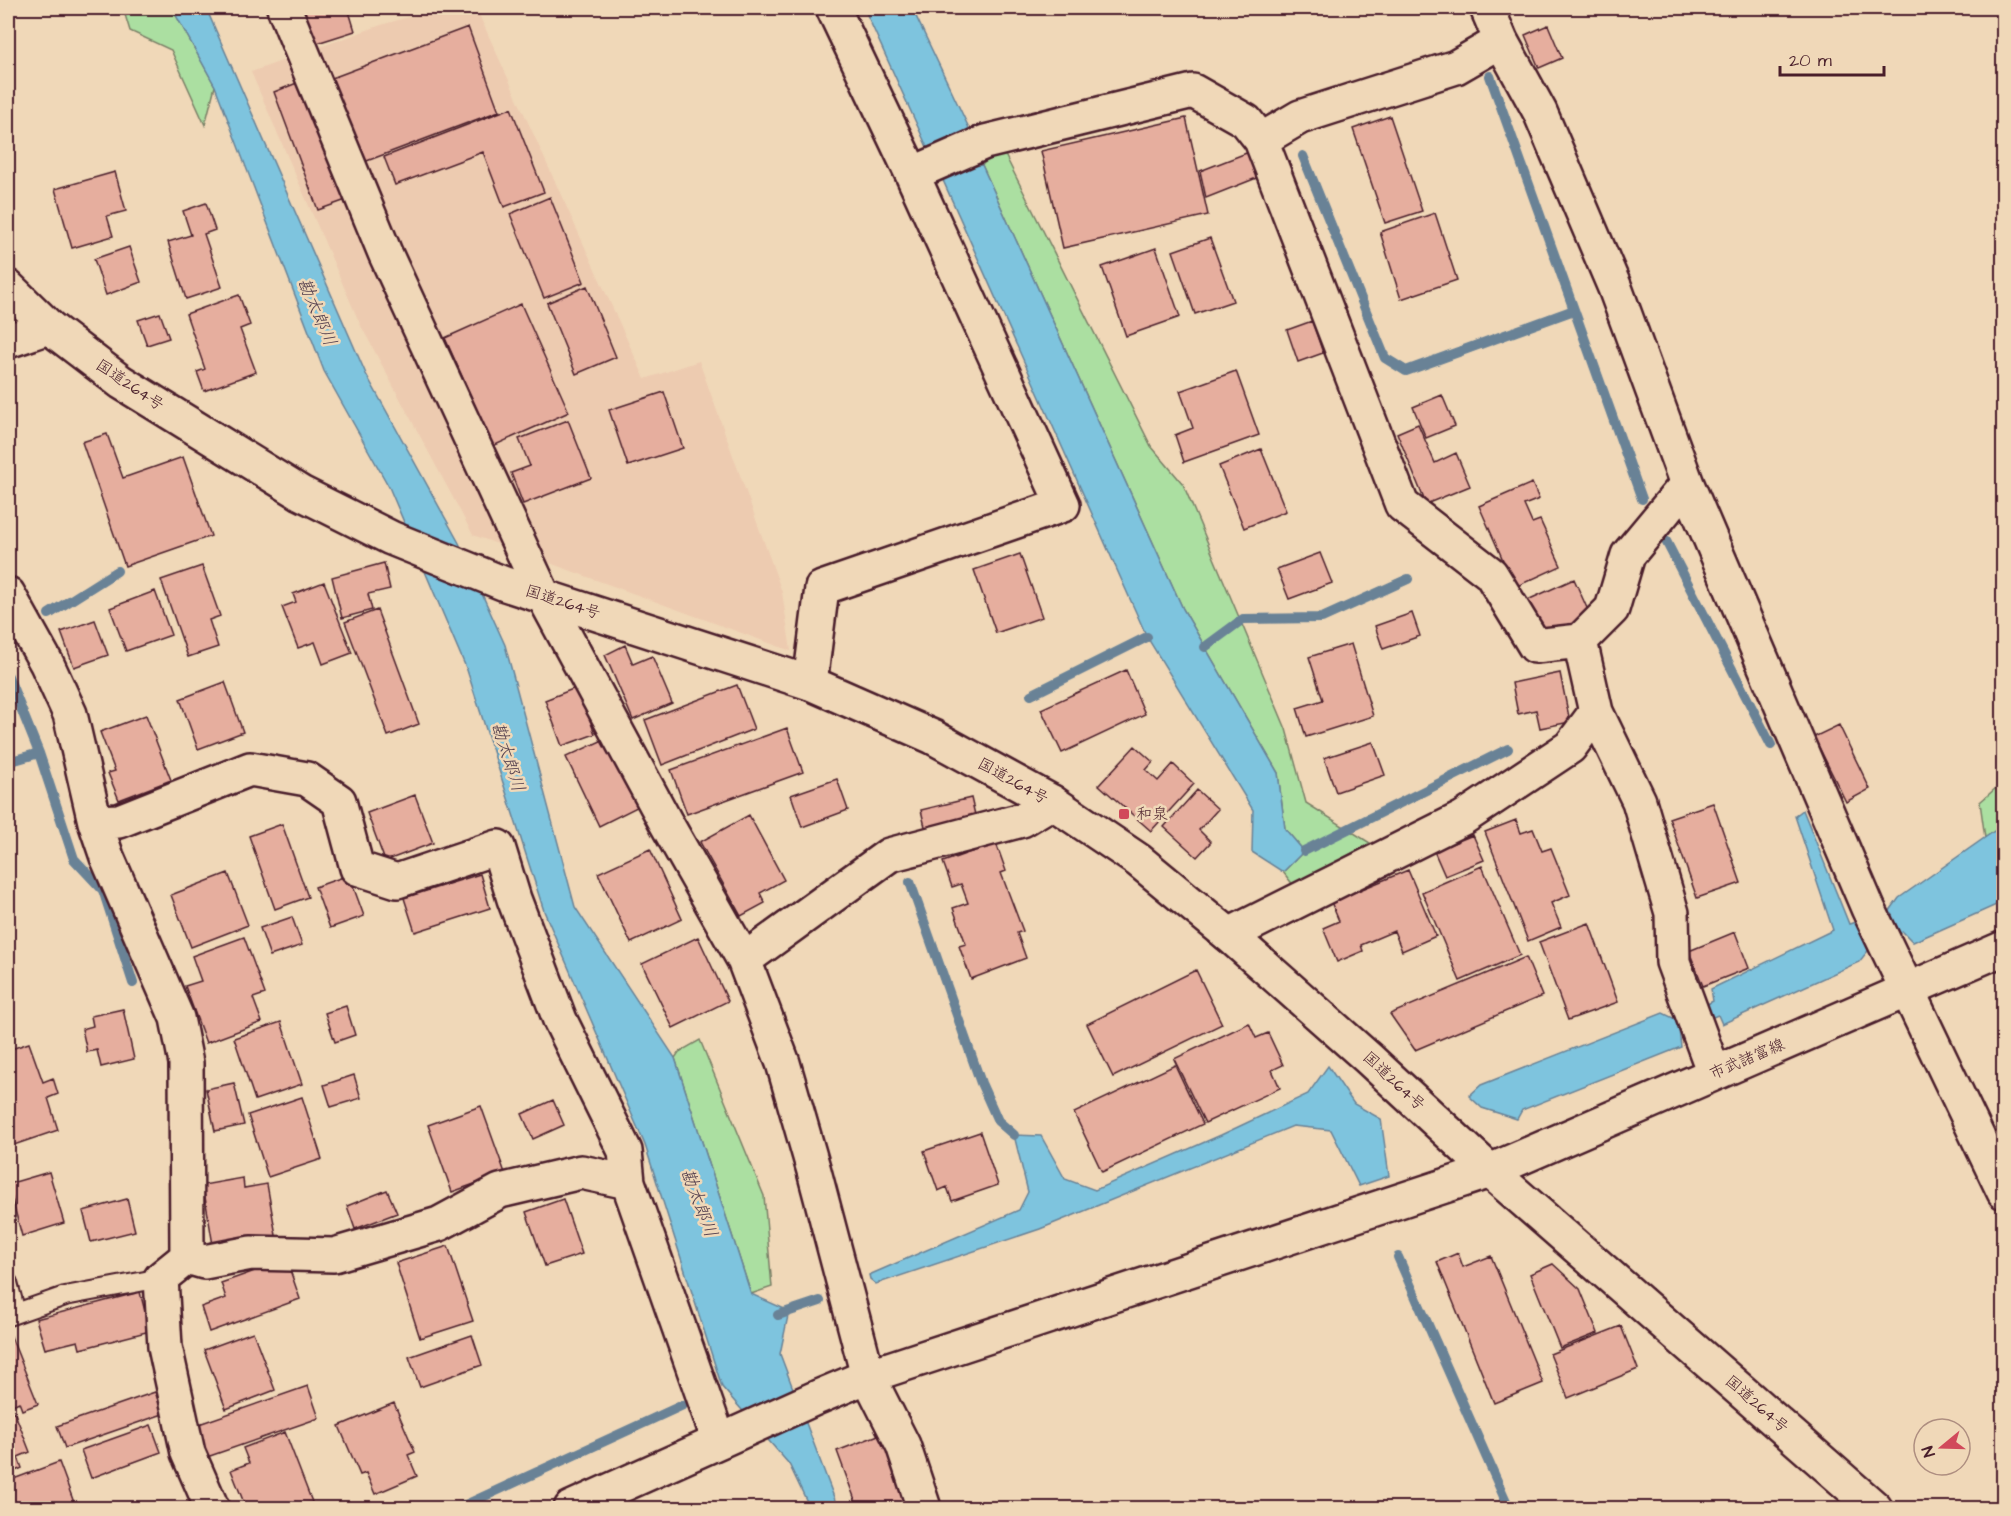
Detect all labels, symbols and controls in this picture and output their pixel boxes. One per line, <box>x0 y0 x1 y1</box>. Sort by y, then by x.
scale bar <box>1780 39 1884 77</box>
text: 20 m <box>1789 48 1832 73</box>
water label: 勘太郎川 <box>291 274 343 350</box>
street label: 国道264号 <box>91 354 169 416</box>
street label: 国道264号 <box>522 579 604 625</box>
water label: 勘太郎川 <box>485 719 531 795</box>
street label: 国道264号 <box>974 752 1052 810</box>
place label: 和泉 <box>1136 803 1168 825</box>
marker: 和泉 <box>1117 807 1131 821</box>
street label: 市武諸富線 <box>1706 1033 1788 1085</box>
street label: 国道264号 <box>1358 1046 1430 1116</box>
water label: 勘太郎川 <box>674 1165 724 1241</box>
street label: 国道264号 <box>1720 1370 1794 1438</box>
north arrow <box>1912 1417 1972 1477</box>
text: N <box>1917 1443 1941 1460</box>

